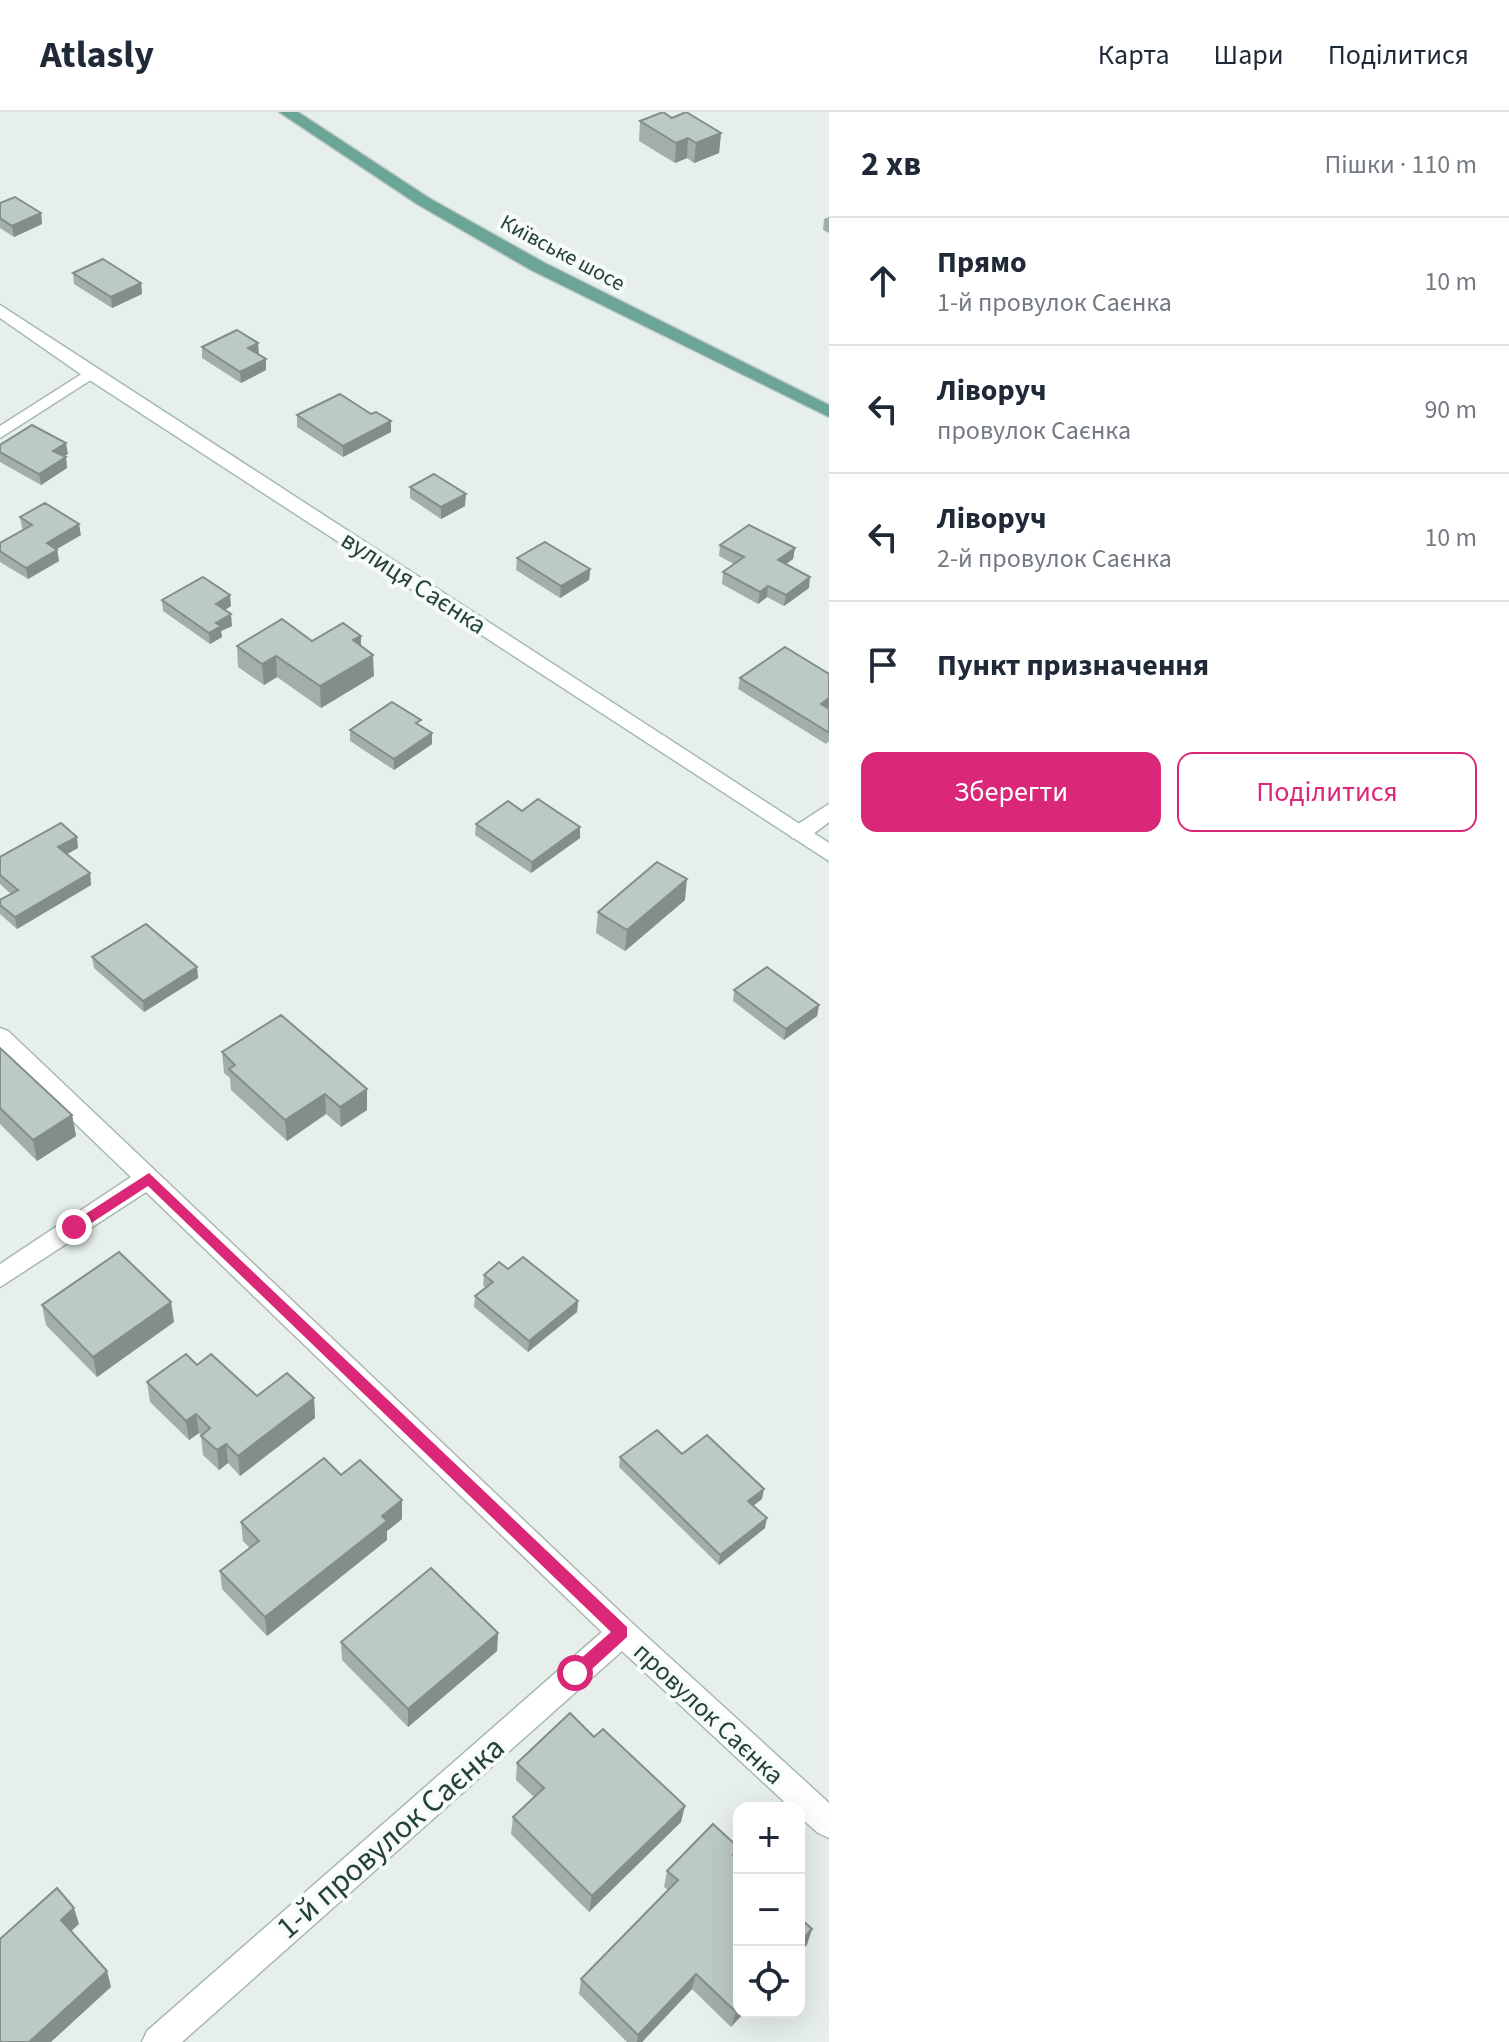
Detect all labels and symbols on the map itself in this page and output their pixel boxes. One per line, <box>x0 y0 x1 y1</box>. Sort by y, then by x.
street label: Київське шосе <box>494 207 631 299</box>
street label: вулиця Саєнка <box>334 521 494 643</box>
route end <box>56 1209 92 1245</box>
street label: провулок Саєнка <box>625 1634 792 1793</box>
route start <box>557 1655 593 1691</box>
street label: 1-й провулок Саєнка <box>266 1726 515 1950</box>

